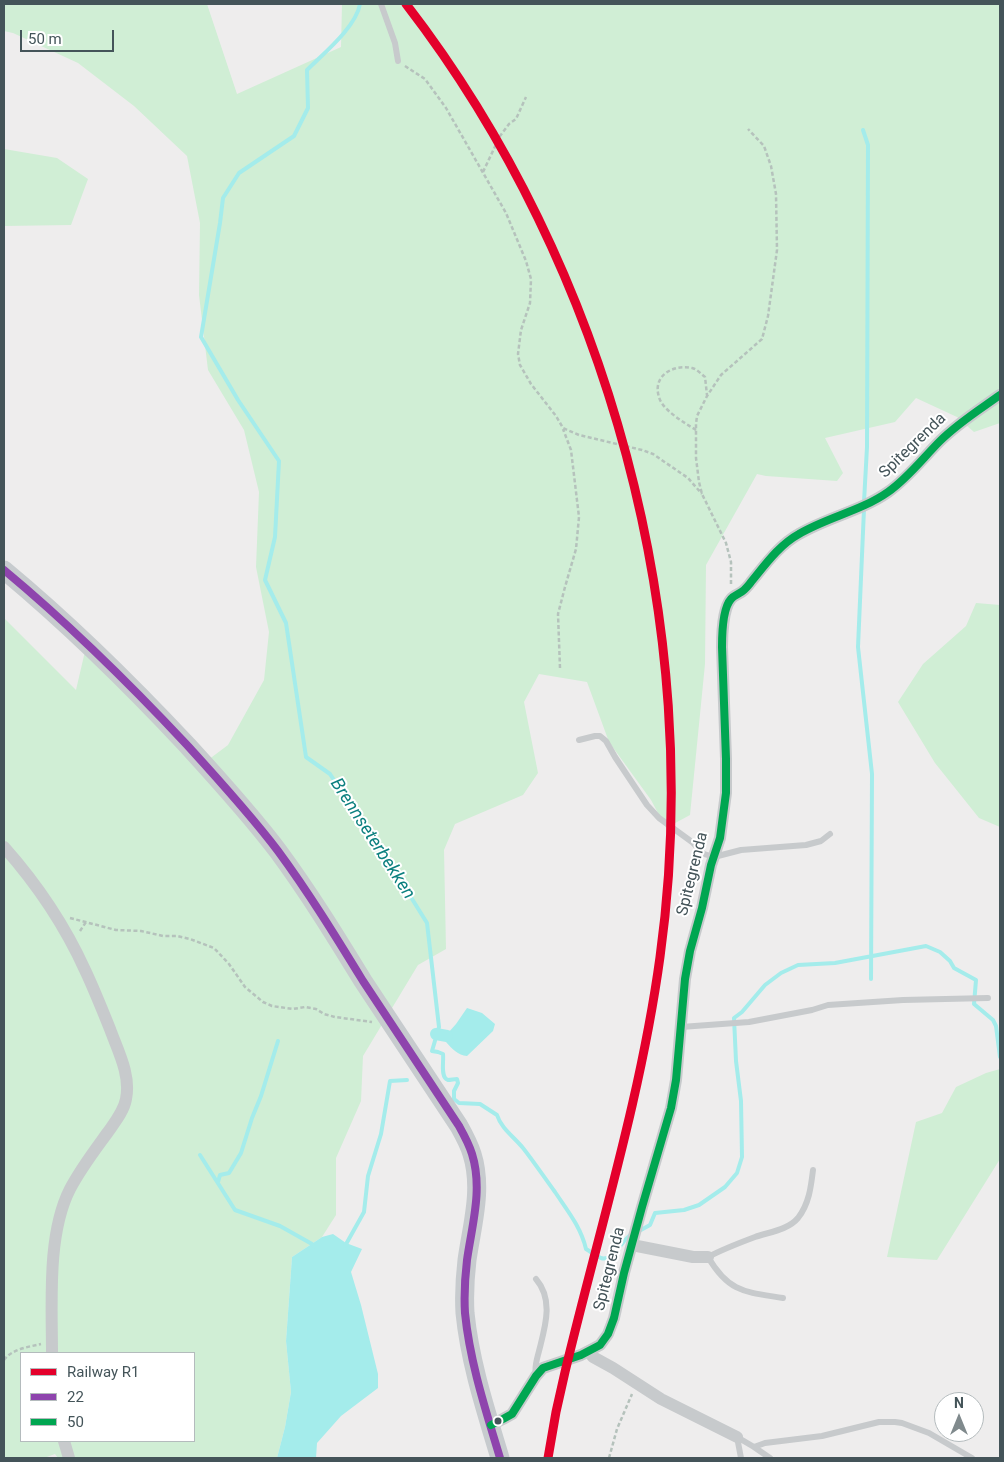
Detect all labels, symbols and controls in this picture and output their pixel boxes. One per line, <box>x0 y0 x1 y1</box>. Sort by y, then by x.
scale bar <box>22 20 116 52</box>
text: 50 m <box>28 30 62 48</box>
street label: Spitegrenda <box>876 409 950 483</box>
water label: Brennseterbekken <box>325 774 419 904</box>
street label: Spitegrenda <box>673 830 713 918</box>
street label: Spitegrenda <box>590 1225 630 1313</box>
legend <box>20 1352 195 1442</box>
text: Railway R1 <box>67 1363 140 1381</box>
text: 22 <box>67 1388 84 1406</box>
north arrow <box>934 1392 984 1442</box>
text: N <box>954 1395 964 1411</box>
text: 50 <box>67 1413 84 1431</box>
unlabelled marker <box>493 1416 503 1426</box>

